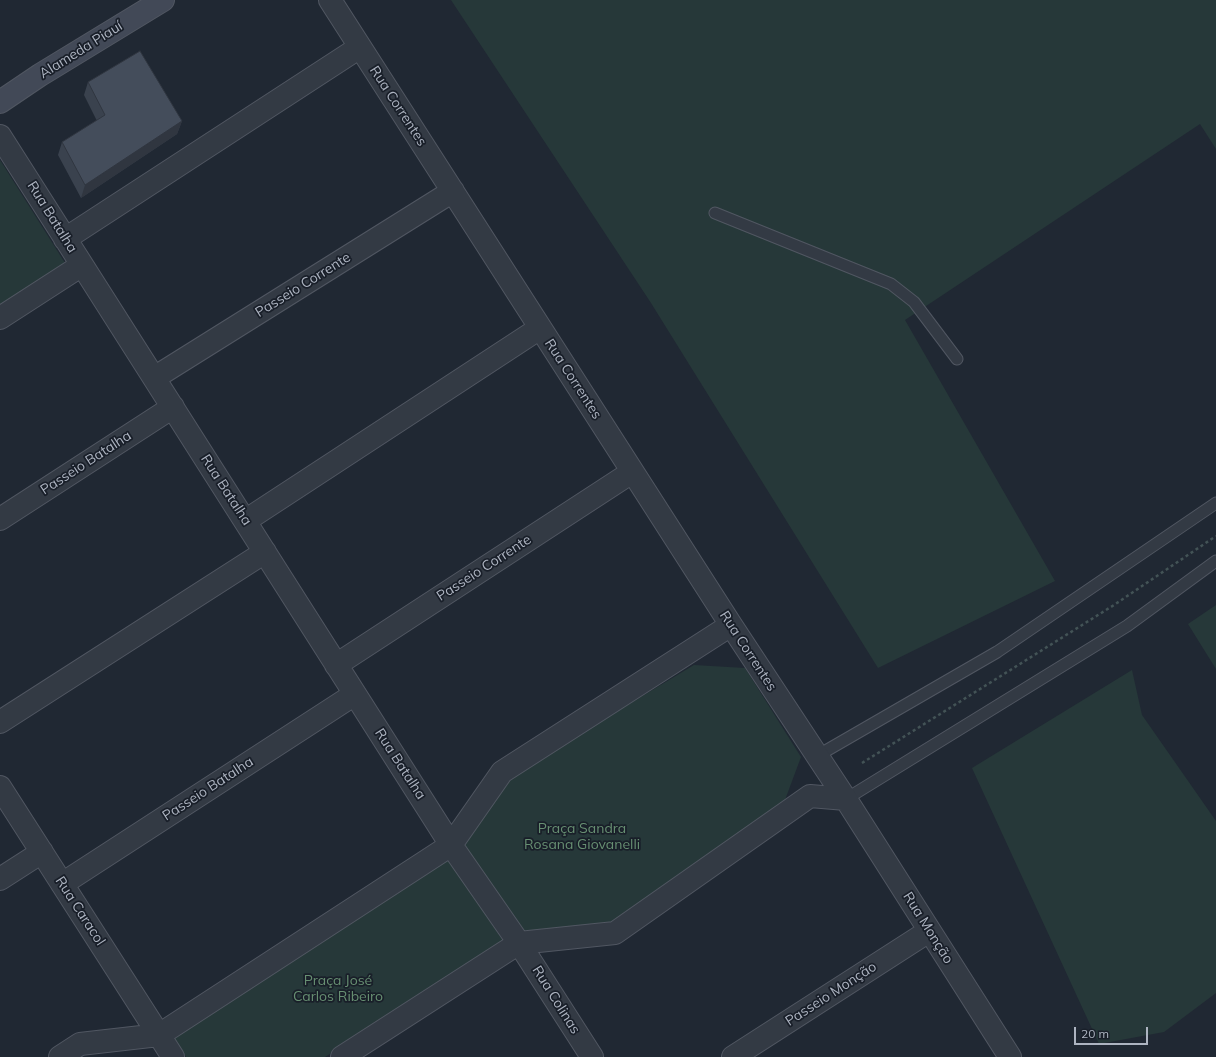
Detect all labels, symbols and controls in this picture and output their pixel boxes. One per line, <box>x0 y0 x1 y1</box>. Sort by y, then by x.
street label: Alameda Piauí <box>36 18 126 82</box>
street label: Rua Correntes <box>366 63 430 149</box>
street label: Rua Batalha <box>23 178 81 256</box>
street label: Passeio Corrente <box>252 249 354 321</box>
street label: Rua Correntes <box>541 336 605 422</box>
street label: Passeio Batalha <box>37 427 135 499</box>
street label: Rua Batalha <box>197 451 255 529</box>
street label: Passeio Corrente <box>434 531 534 605</box>
street label: Rua Correntes <box>716 608 780 694</box>
street label: Rua Batalha <box>371 725 429 803</box>
street label: Passeio Batalha <box>159 753 257 825</box>
park label: Praça Sandra Rosana Giovanelli <box>524 821 640 854</box>
street label: Rua Caracol <box>51 873 109 949</box>
street label: Rua Monção <box>899 889 957 967</box>
street label: Passeio Monção <box>782 958 880 1030</box>
street label: Rua Colinas <box>528 963 584 1037</box>
park label: Praça José Carlos Ribeiro <box>293 973 383 1006</box>
scale bar <box>1076 1019 1150 1045</box>
text: 20 m <box>1081 1026 1109 1041</box>

